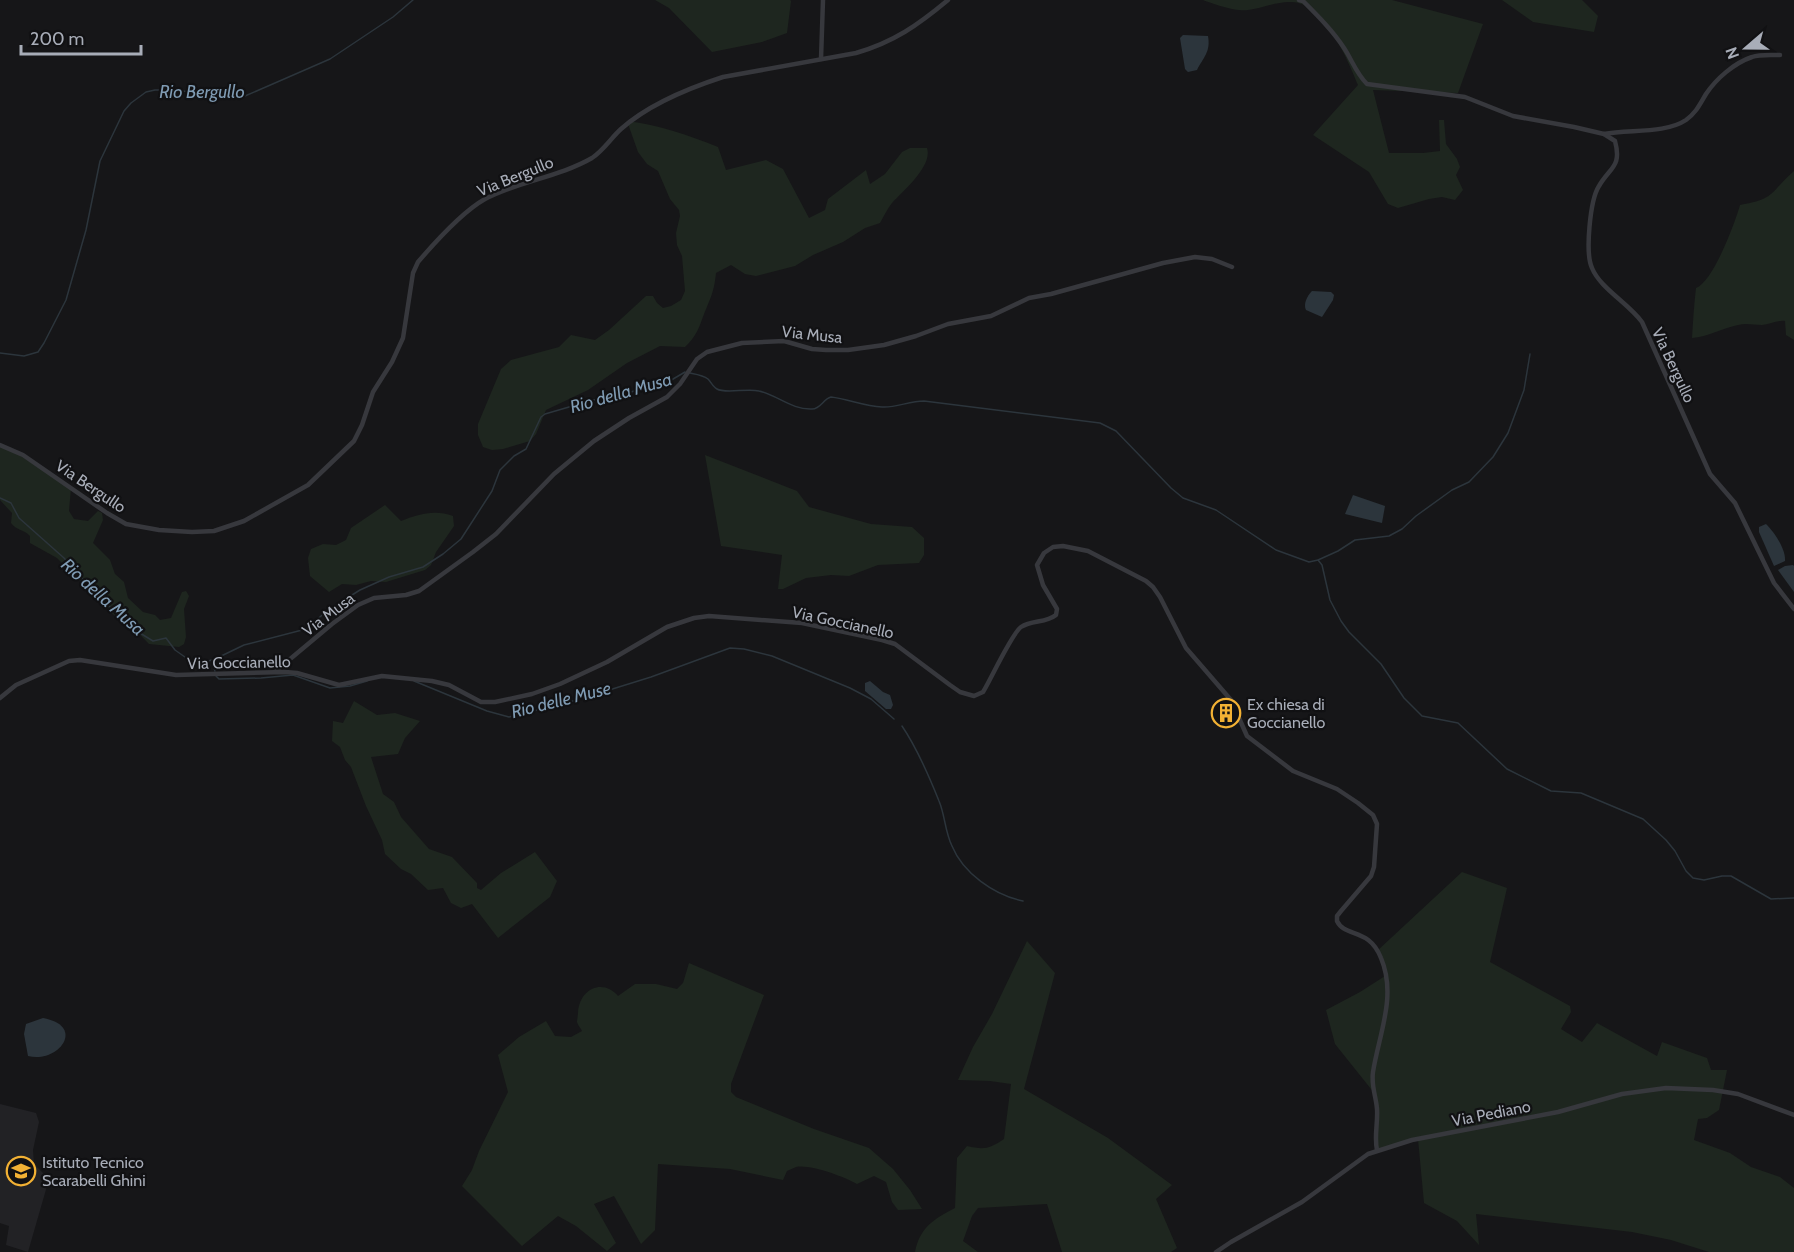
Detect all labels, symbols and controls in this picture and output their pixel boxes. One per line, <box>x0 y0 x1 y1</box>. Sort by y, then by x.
scale bar <box>21 18 141 56</box>
north arrow <box>1716 18 1776 78</box>
text: 200 m <box>30 28 84 50</box>
text: N <box>1722 44 1743 62</box>
water label: Rio Bergullo <box>159 81 245 103</box>
street label: Via Bergullo <box>474 153 556 200</box>
street label: Via Musa <box>781 322 843 347</box>
street label: Via Bergullo <box>1648 325 1699 406</box>
water label: Rio della Musa <box>567 368 675 418</box>
street label: Via Bergullo <box>52 456 130 517</box>
water label: Rio della Musa <box>57 554 149 640</box>
street label: Via Musa <box>298 588 358 640</box>
street label: Via Goccianello <box>790 602 896 643</box>
street label: Via Goccianello <box>187 652 291 673</box>
water label: Rio delle Muse <box>509 677 613 723</box>
place label: Ex chiesa di Goccianello <box>1247 695 1326 732</box>
building icon: Ex chiesa di Goccianello <box>1210 697 1242 729</box>
street label: Via Pediano <box>1450 1096 1532 1130</box>
place label: Istituto Tecnico Scarabelli Ghini <box>42 1153 146 1190</box>
school or university icon: Istituto Tecnico Scarabelli Ghini <box>5 1155 37 1187</box>

